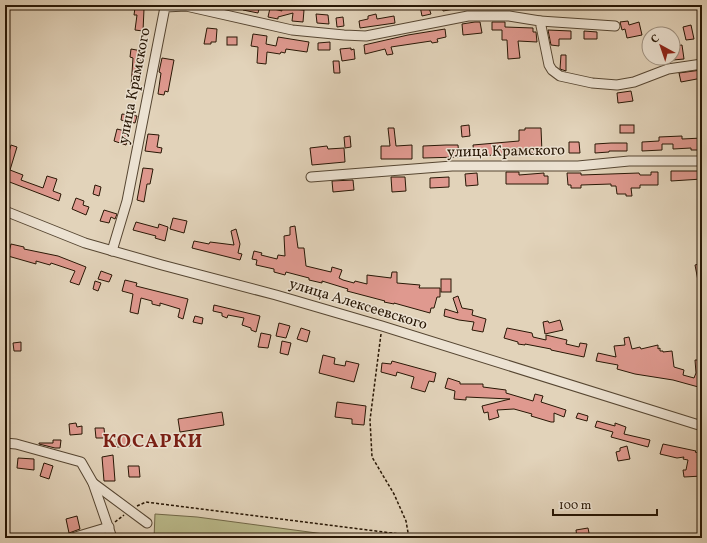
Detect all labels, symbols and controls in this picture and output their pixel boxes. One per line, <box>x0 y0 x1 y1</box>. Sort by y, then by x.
street label: улица Крамского <box>113 26 157 146</box>
north arrow <box>641 26 681 66</box>
text: С <box>648 31 663 48</box>
street label: улица Крамского <box>447 140 565 164</box>
street label: улица Алексеевского <box>286 274 430 336</box>
district label: КОСАРКИ <box>103 429 203 455</box>
scale bar <box>553 491 657 517</box>
text: 100 m <box>559 498 592 514</box>

